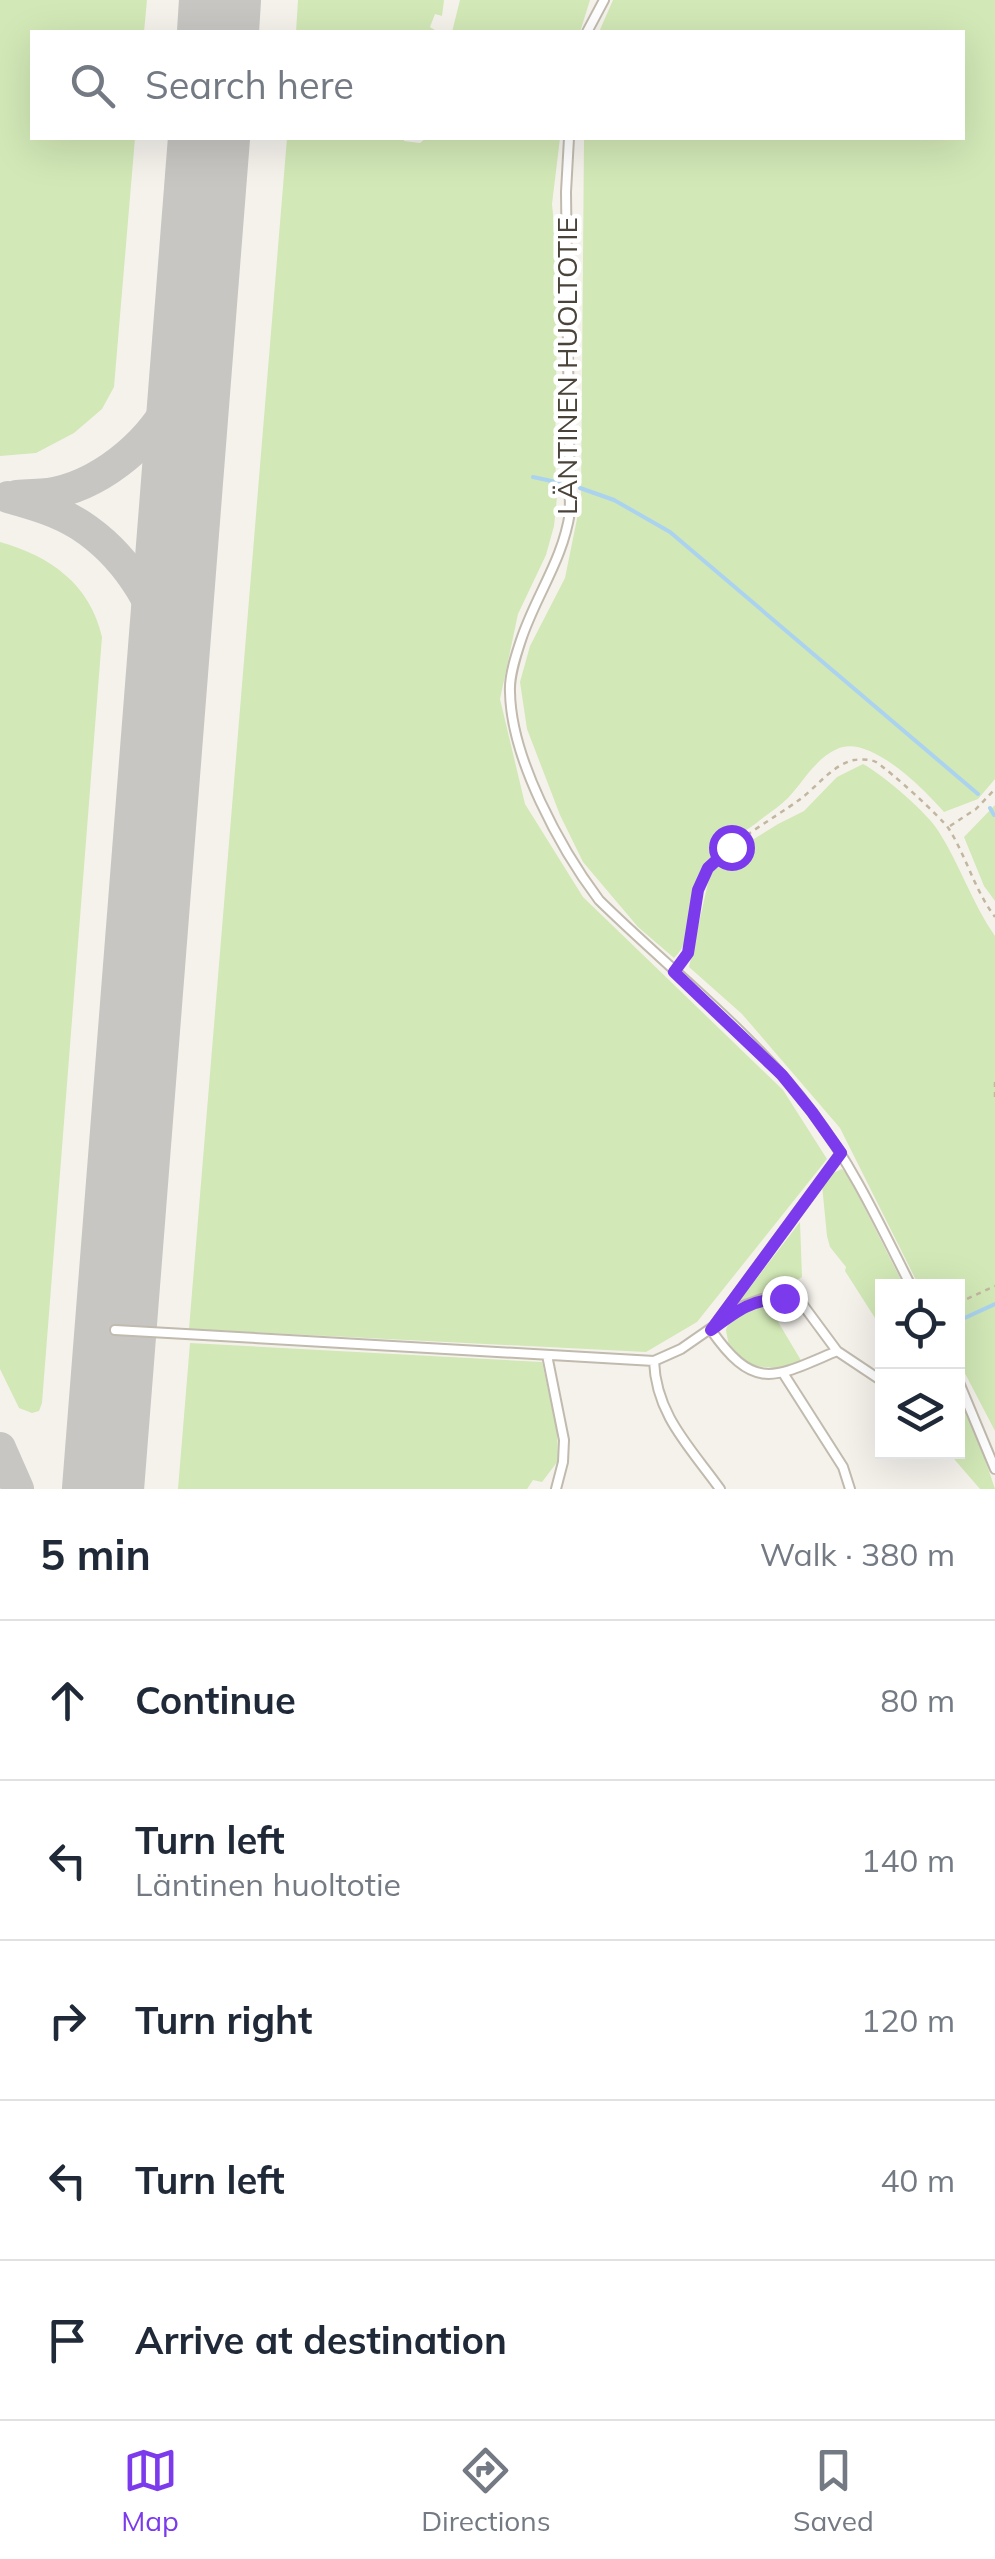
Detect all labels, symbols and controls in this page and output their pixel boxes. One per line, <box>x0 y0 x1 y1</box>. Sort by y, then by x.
search box <box>30 30 965 140</box>
icon: search <box>65 58 120 113</box>
text: Search here <box>145 61 354 109</box>
street label: LÄNTINEN HUOLTOTIE <box>549 217 584 515</box>
route start <box>709 825 755 871</box>
route end <box>762 1276 808 1322</box>
map controls <box>875 1279 965 1459</box>
button: locate <box>875 1279 965 1369</box>
button: layers <box>875 1369 965 1459</box>
text: 5 min <box>40 1528 151 1581</box>
text: Walk · 380 m <box>760 1534 955 1574</box>
icon: ahead <box>40 1673 95 1728</box>
text: Continue <box>135 1676 296 1724</box>
text: 80 m <box>880 1680 955 1720</box>
text: Turn left <box>135 1816 285 1864</box>
icon: left <box>40 1833 95 1888</box>
text: 140 m <box>861 1840 955 1880</box>
text: Läntinen huoltotie <box>135 1864 401 1904</box>
icon: right <box>40 1993 95 2048</box>
text: Turn right <box>135 1996 312 2044</box>
text: 120 m <box>861 2000 955 2040</box>
icon: left <box>40 2153 95 2208</box>
text: Turn left <box>135 2156 285 2204</box>
text: 40 m <box>880 2160 955 2200</box>
icon: arrive <box>40 2313 95 2368</box>
text: Arrive at destination <box>135 2316 507 2364</box>
tab: Map <box>121 2443 179 2538</box>
tab: Directions <box>421 2443 551 2538</box>
tab: Saved <box>793 2443 874 2538</box>

